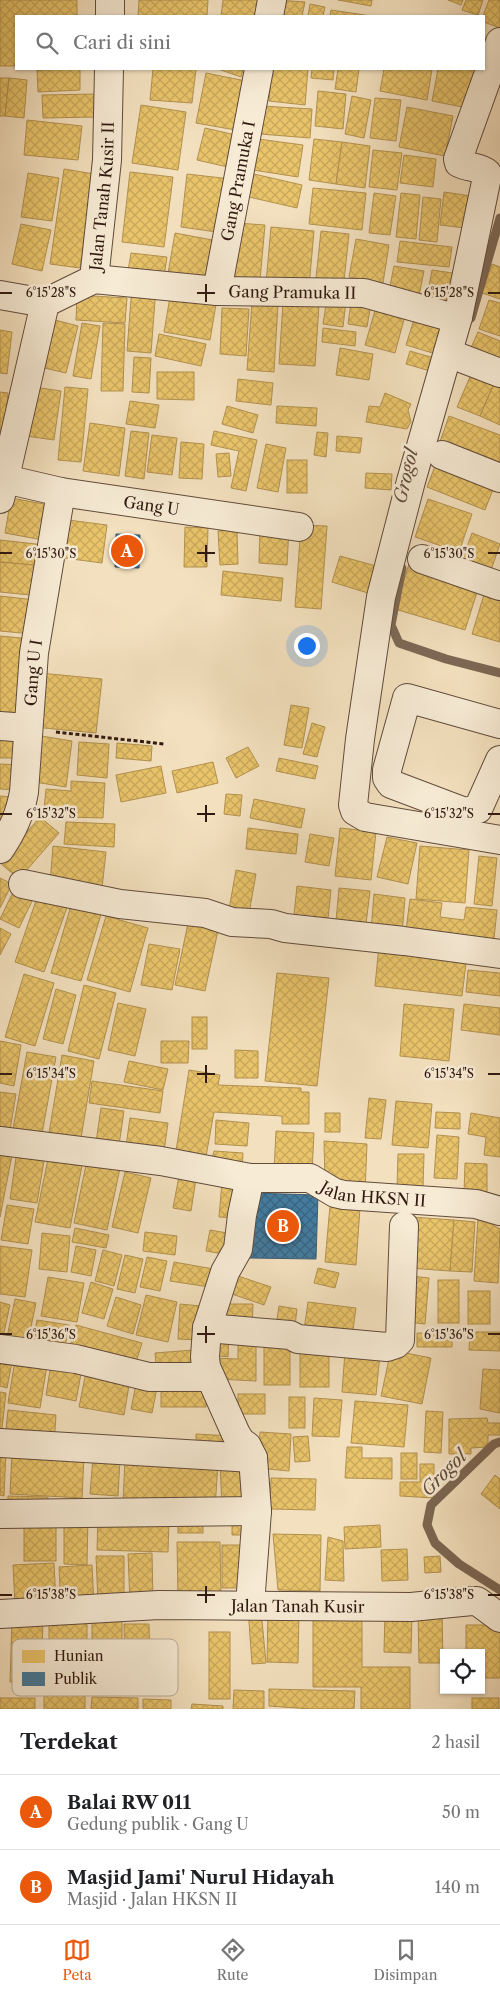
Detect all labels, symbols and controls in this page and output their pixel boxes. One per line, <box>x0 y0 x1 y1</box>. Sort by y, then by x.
search box <box>15 15 485 70</box>
icon: search <box>33 29 61 57</box>
text: Cari di sini <box>73 31 171 54</box>
street label: Gang Pramuka I <box>217 119 259 243</box>
street label: Jalan Tanah Kusir II <box>85 121 118 275</box>
street label: Gang Pramuka II <box>228 281 357 303</box>
text: 6°15'28"S <box>26 285 76 300</box>
text: 6°15'28"S <box>424 285 474 300</box>
water label: Grogol <box>389 444 423 506</box>
street label: Gang U <box>122 491 181 519</box>
pin: A <box>111 532 143 570</box>
text: 6°15'30"S <box>26 546 76 561</box>
text: 6°15'30"S <box>424 546 474 561</box>
your location <box>294 633 320 659</box>
street label: Gang U I <box>20 638 46 707</box>
text: 6°15'32"S <box>26 806 76 821</box>
text: 6°15'32"S <box>424 806 474 821</box>
text: 6°15'34"S <box>26 1066 76 1081</box>
text: 6°15'34"S <box>424 1066 474 1081</box>
street label: Jalan HKSN II <box>314 1175 427 1211</box>
pin: B <box>267 1207 299 1245</box>
text: 6°15'36"S <box>26 1327 76 1342</box>
text: 6°15'36"S <box>424 1327 474 1342</box>
water label: Grogol <box>416 1444 473 1501</box>
text: 6°15'38"S <box>26 1587 76 1602</box>
text: 6°15'38"S <box>424 1587 474 1602</box>
street label: Jalan Tanah Kusir <box>228 1596 365 1617</box>
legend <box>12 1639 178 1696</box>
text: Hunian <box>54 1647 104 1665</box>
map controls <box>440 1649 485 1694</box>
button: locate <box>440 1649 485 1694</box>
text: Publik <box>54 1670 98 1688</box>
text: Terdekat <box>20 1729 118 1754</box>
text: 2 hasil <box>431 1732 480 1752</box>
text: Balai RW 011 <box>67 1791 191 1814</box>
text: A <box>30 1802 42 1822</box>
text: 50 m <box>442 1802 480 1822</box>
text: Gedung publik · Gang U <box>67 1814 249 1834</box>
text: Masjid Jami' Nurul Hidayah <box>67 1866 335 1889</box>
text: B <box>30 1877 42 1897</box>
text: 140 m <box>435 1877 480 1897</box>
text: Masjid · Jalan HKSN II <box>67 1889 237 1909</box>
tab: Peta <box>63 1936 92 1984</box>
tab: Rute <box>217 1936 248 1984</box>
tab: Disimpan <box>374 1936 437 1984</box>

